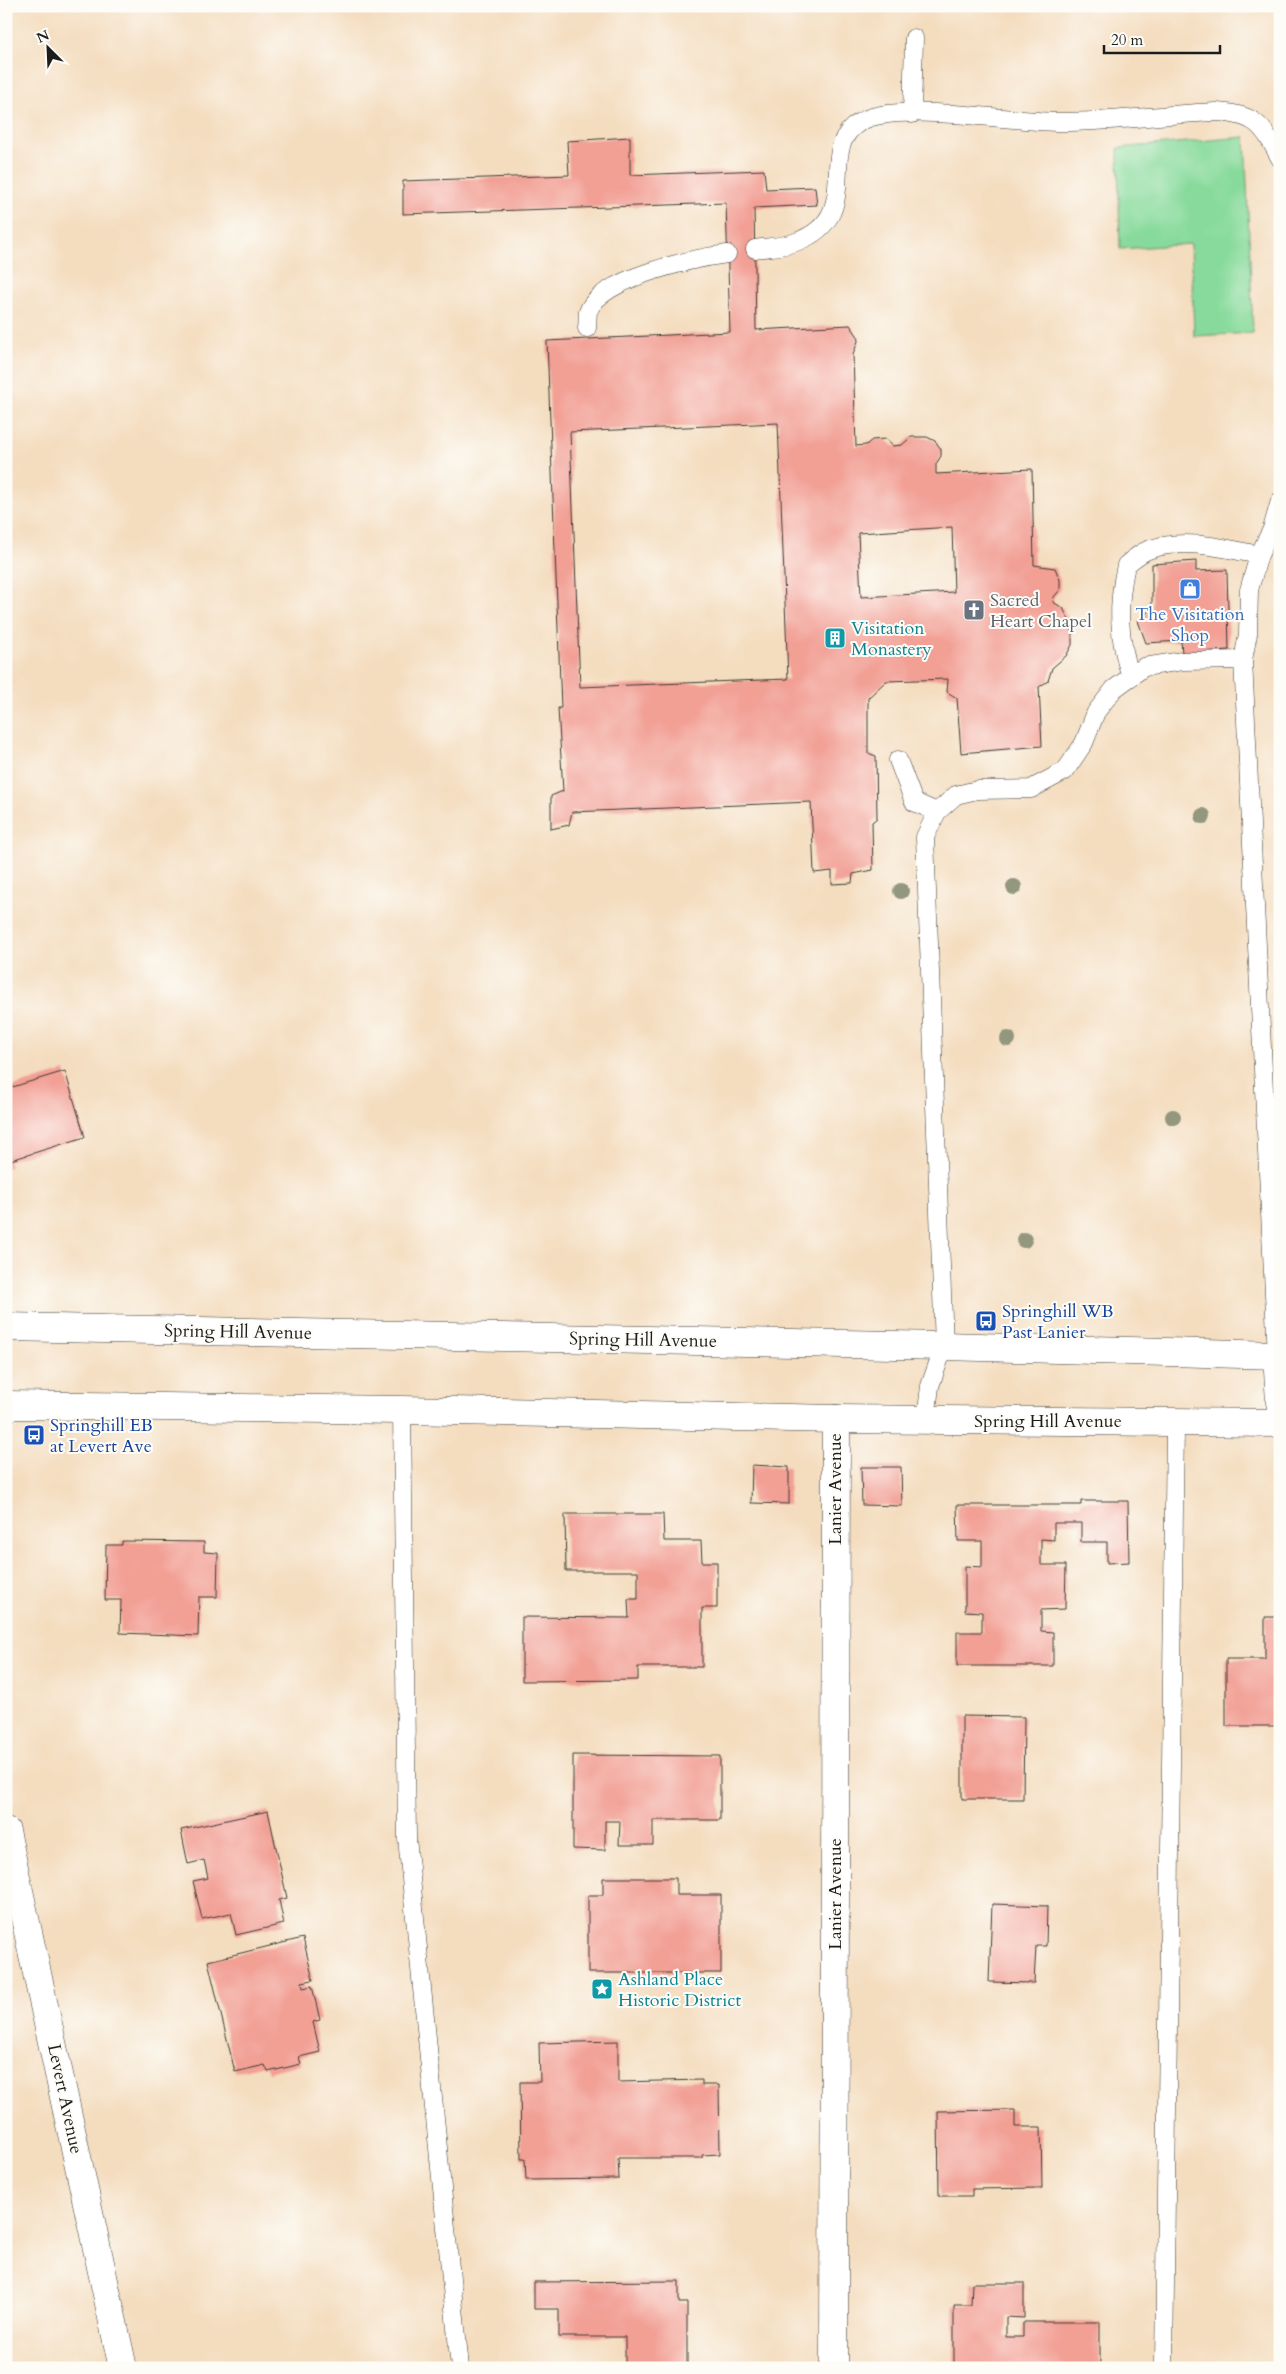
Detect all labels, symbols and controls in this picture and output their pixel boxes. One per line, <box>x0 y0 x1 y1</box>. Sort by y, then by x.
north arrow <box>22 22 72 72</box>
scale bar <box>1104 22 1220 54</box>
text: N <box>33 25 52 48</box>
text: 20 m <box>1111 30 1143 50</box>
shop icon: The Visitation Shop <box>1178 577 1202 601</box>
place label: Sacred Heart Chapel <box>990 588 1092 634</box>
church icon: Sacred Heart Chapel <box>962 598 986 622</box>
place label: The Visitation Shop <box>1135 602 1246 648</box>
place label: Visitation Monastery <box>851 616 932 662</box>
building icon: Visitation Monastery <box>823 626 847 650</box>
place label: Springhill WB Past Lanier <box>1002 1299 1114 1345</box>
bus stop icon: Springhill WB Past Lanier <box>974 1309 998 1333</box>
street label: Spring Hill Avenue <box>164 1318 312 1346</box>
street label: Spring Hill Avenue <box>569 1326 717 1354</box>
street label: Spring Hill Avenue <box>974 1409 1122 1434</box>
place label: Springhill EB at Levert Ave <box>50 1413 153 1459</box>
bus stop icon: Springhill EB at Levert Ave <box>22 1423 46 1447</box>
street label: Lanier Avenue <box>823 1433 848 1545</box>
street label: Lanier Avenue <box>823 1838 848 1950</box>
place label: Ashland Place Historic District <box>618 1967 741 2013</box>
place icon: Ashland Place Historic District <box>590 1977 614 2001</box>
street label: Levert Avenue <box>41 2042 89 2156</box>

